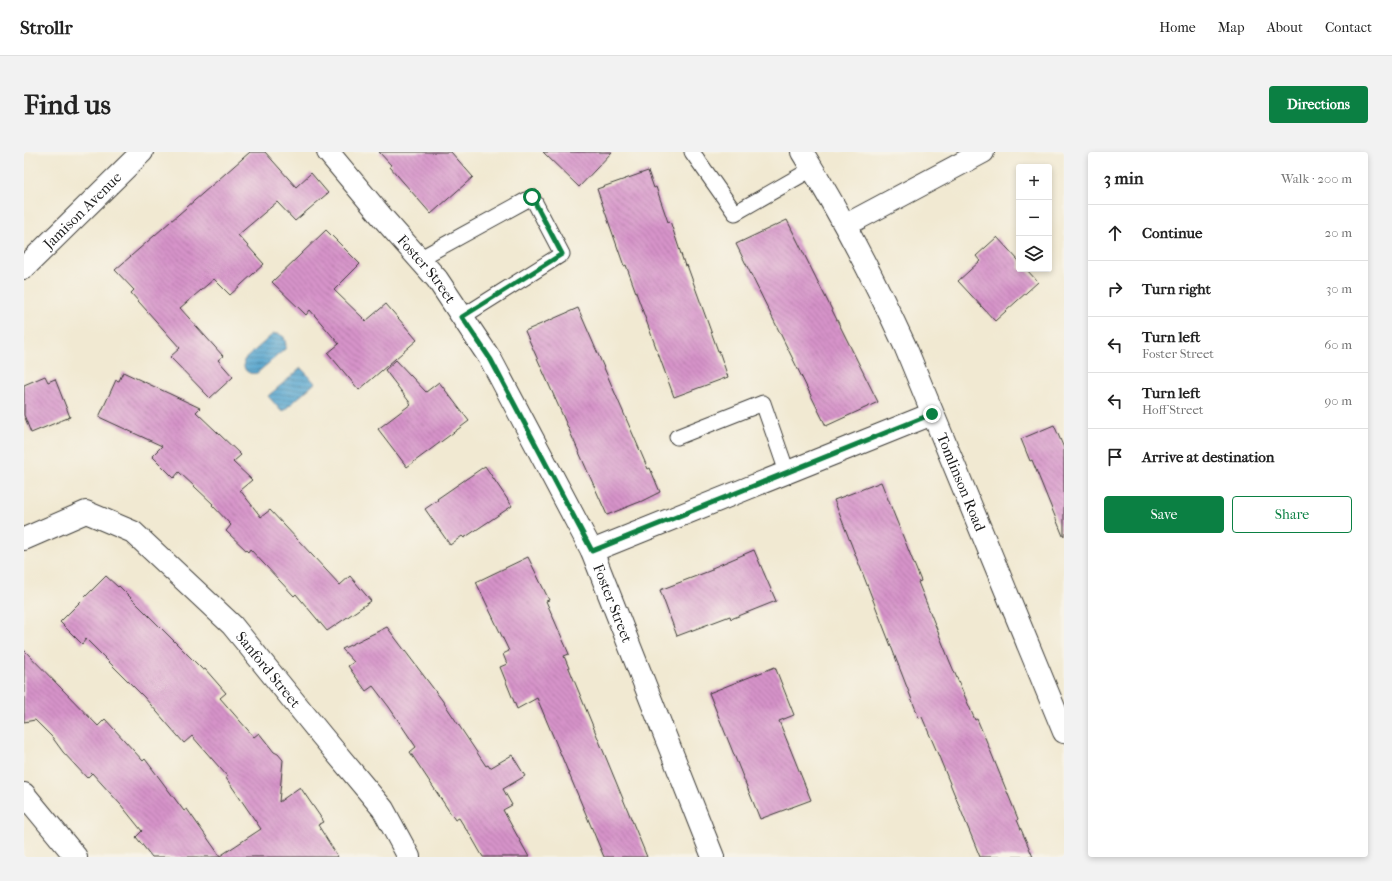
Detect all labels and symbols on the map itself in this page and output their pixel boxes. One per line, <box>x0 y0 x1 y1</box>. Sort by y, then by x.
street label: Jamison Avenue <box>39 168 126 254</box>
route start <box>523 188 541 206</box>
street label: Foster Street <box>393 231 460 307</box>
route end <box>923 405 941 423</box>
street label: Tomlinson Road <box>933 430 990 535</box>
street label: Foster Street <box>589 561 637 646</box>
street label: Sanford Street <box>232 628 305 712</box>

